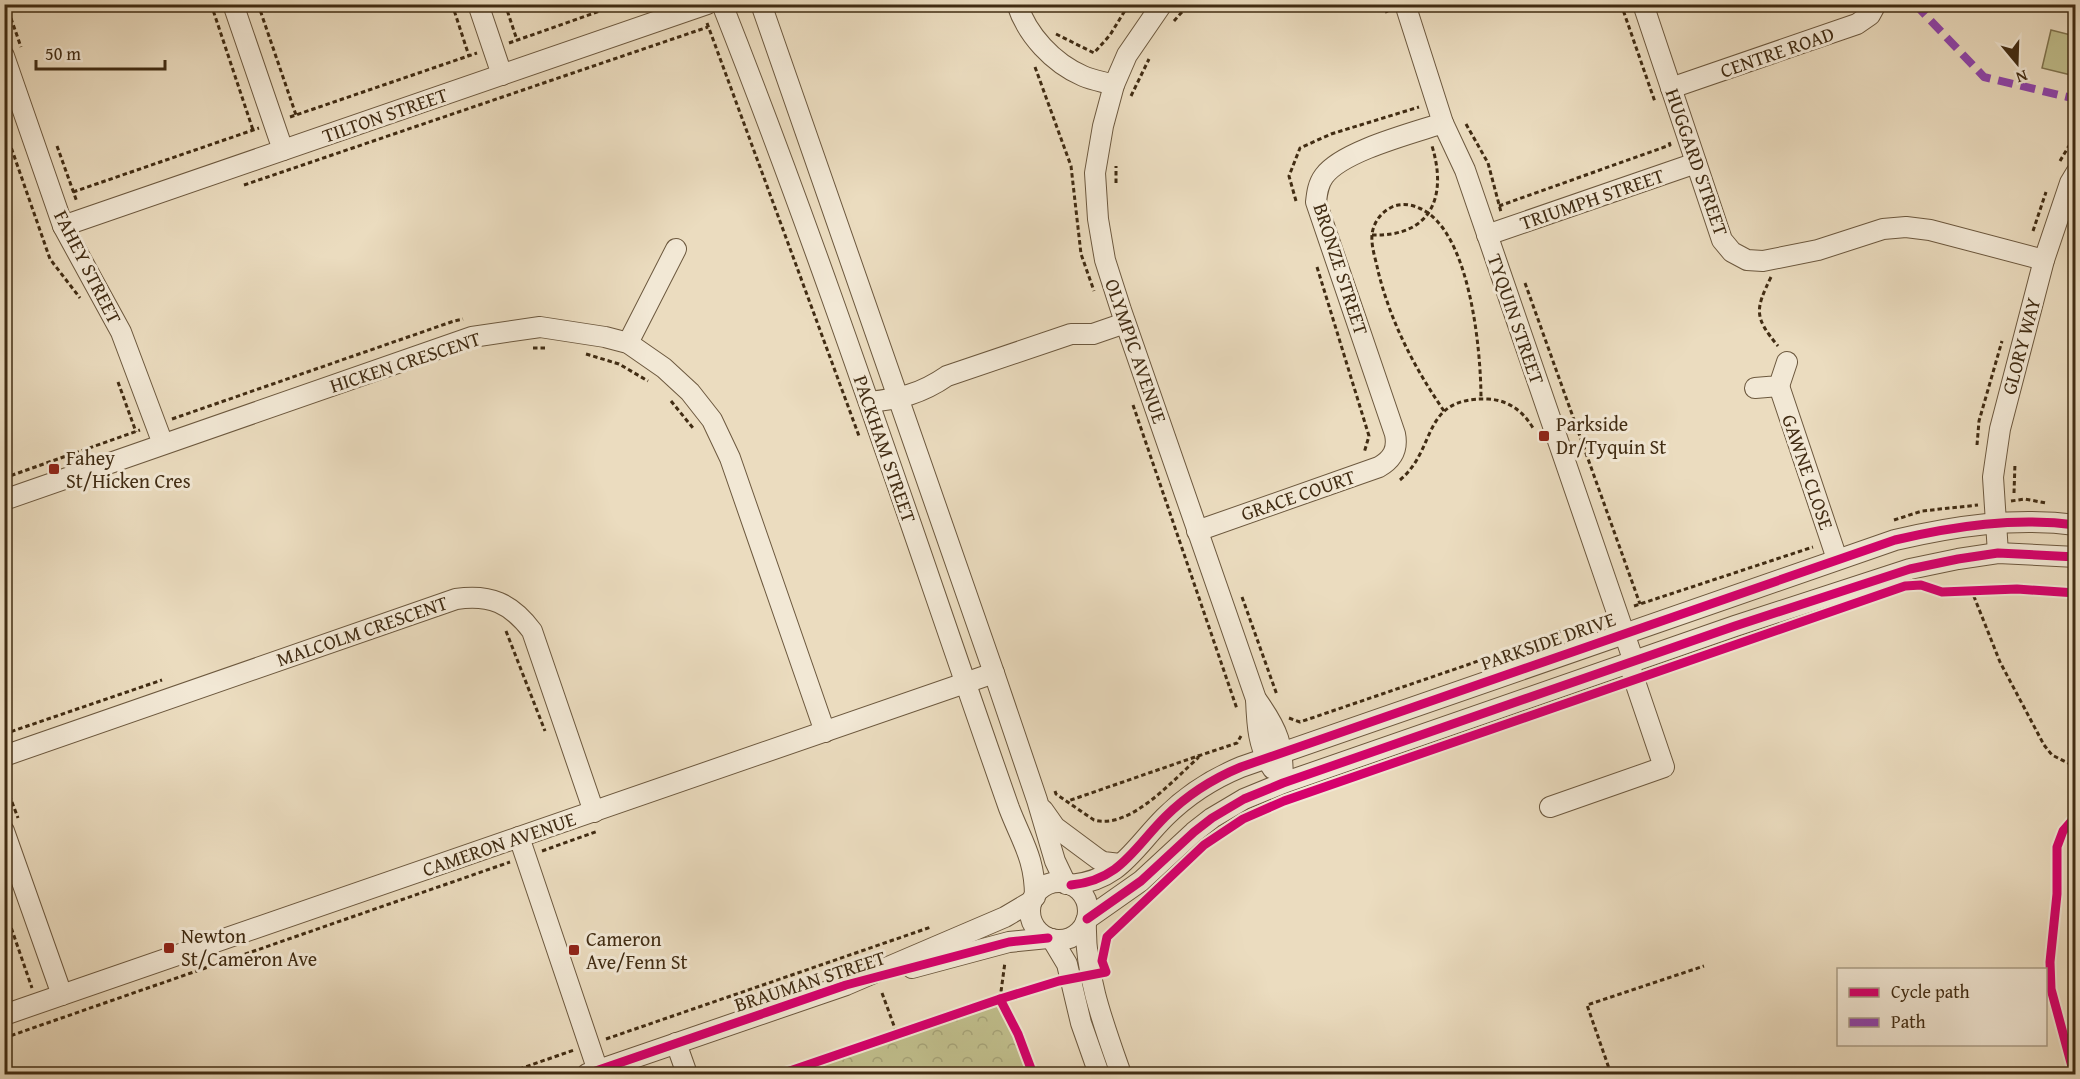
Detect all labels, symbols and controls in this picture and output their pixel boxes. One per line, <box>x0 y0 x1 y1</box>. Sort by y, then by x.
street label: CENTRE ROAD <box>1716 18 1838 85</box>
scale bar <box>36 33 165 71</box>
north arrow <box>1987 33 2047 93</box>
text: 50 m <box>45 40 81 67</box>
text: N <box>2013 64 2031 90</box>
street label: TILTON STREET <box>318 80 451 150</box>
street label: HUGGARD STREET <box>1659 84 1736 239</box>
street label: TRIUMPH STREET <box>1516 160 1668 237</box>
street label: BRONZE STREET <box>1306 199 1376 339</box>
street label: FAHEY STREET <box>47 205 130 329</box>
street label: TYQUIN STREET <box>1481 250 1552 388</box>
street label: OLYMPIC AVENUE <box>1098 275 1175 427</box>
street label: GLORY WAY <box>1994 294 2047 398</box>
street label: HICKEN CRESCENT <box>326 323 484 400</box>
street label: PACKHAM STREET <box>847 371 924 526</box>
place label: Parkside Dr/Tyquin St <box>1556 409 1666 461</box>
street label: GAWNE CLOSE <box>1775 410 1842 533</box>
marker: Parkside Dr/Tyquin St <box>1537 429 1551 443</box>
place label: Fahey St/Hicken Cres <box>66 443 191 495</box>
street label: GRACE COURT <box>1237 461 1359 528</box>
marker: Fahey St/Hicken Cres <box>47 462 61 476</box>
street label: MALCOLM CRESCENT <box>272 588 451 673</box>
street label: PARKSIDE DRIVE <box>1477 604 1619 677</box>
street label: CAMERON AVENUE <box>418 804 579 883</box>
place label: Newton St/Cameron Ave <box>181 921 317 973</box>
place label: Cameron Ave/Fenn St <box>586 924 688 976</box>
marker: Newton St/Cameron Ave <box>162 941 176 955</box>
street label: BRAUMAN STREET <box>731 942 889 1019</box>
marker: Cameron Ave/Fenn St <box>567 943 581 957</box>
legend <box>1837 968 2047 1046</box>
text: Cycle path <box>1891 978 1970 1005</box>
text: Path <box>1891 1008 1926 1035</box>

